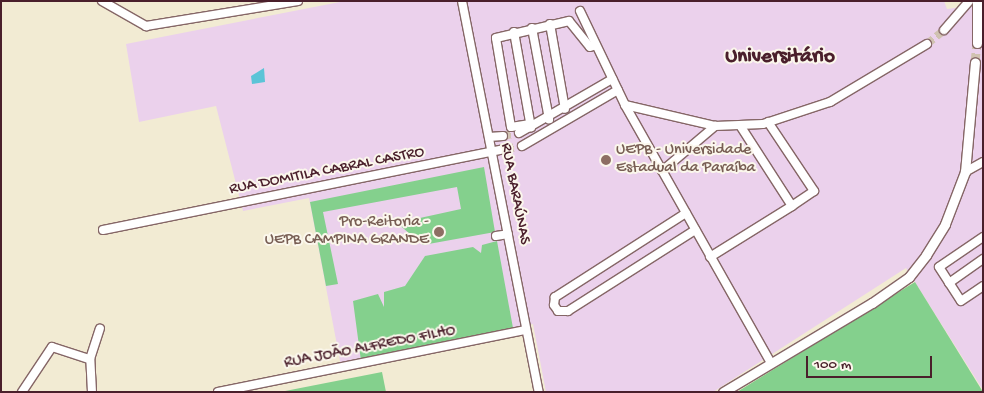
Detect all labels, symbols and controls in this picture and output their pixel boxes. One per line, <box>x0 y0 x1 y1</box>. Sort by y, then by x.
district label: Universitário <box>725 45 835 71</box>
place label: UEPB - Universidade Estadual da Paraíba <box>616 141 755 179</box>
street label: RUA BARAÚNAS <box>495 142 533 246</box>
street label: RUA DOMITILA CABRAL CASTRO <box>228 144 426 200</box>
marker: UEPB - Universidade Estadual da Paraíba <box>600 154 612 166</box>
place label: Pro-Reitoria - UEPB CAMPINA GRANDE <box>265 213 429 251</box>
marker: Pro-Reitoria - UEPB CAMPINA GRANDE <box>433 226 445 238</box>
street label: RUA JOÃO ALFREDO FILHO <box>283 322 457 374</box>
scale bar <box>809 346 935 378</box>
text: 100 m <box>814 356 851 374</box>

